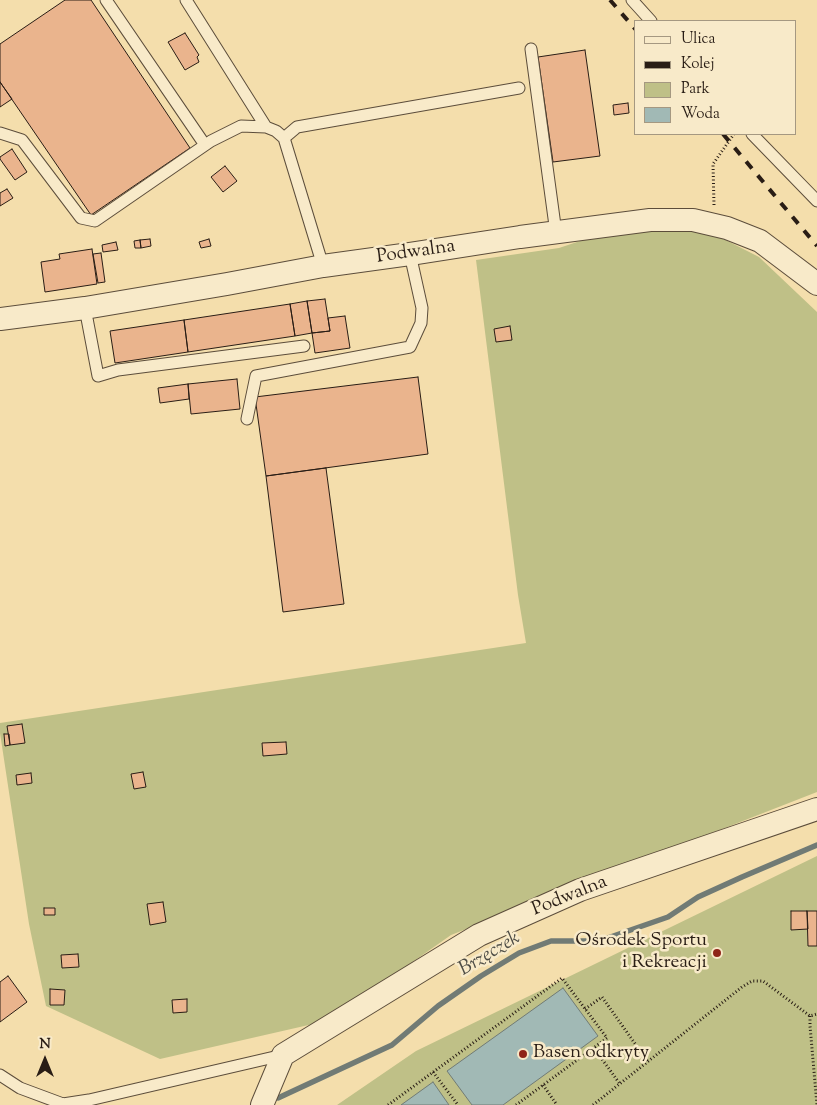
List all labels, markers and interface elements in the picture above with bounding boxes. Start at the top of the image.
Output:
legend [634,20,797,135]
text: Ulica [681,29,715,50]
text: Kolej [681,54,714,75]
text: Park [681,79,710,100]
text: Woda [681,104,720,125]
street label: Podwalna [375,236,457,270]
street label: Podwalna [529,872,611,922]
water label: Brzęczek [455,927,525,983]
place label: Ośrodek Sportu i Rekreacji [575,931,707,975]
marker: Ośrodek Sportu i Rekreacji [711,947,723,959]
north arrow [20,1035,70,1085]
text: N [39,1035,51,1055]
place label: Basen odkryty [533,1043,649,1065]
marker: Basen odkryty [517,1048,529,1060]

